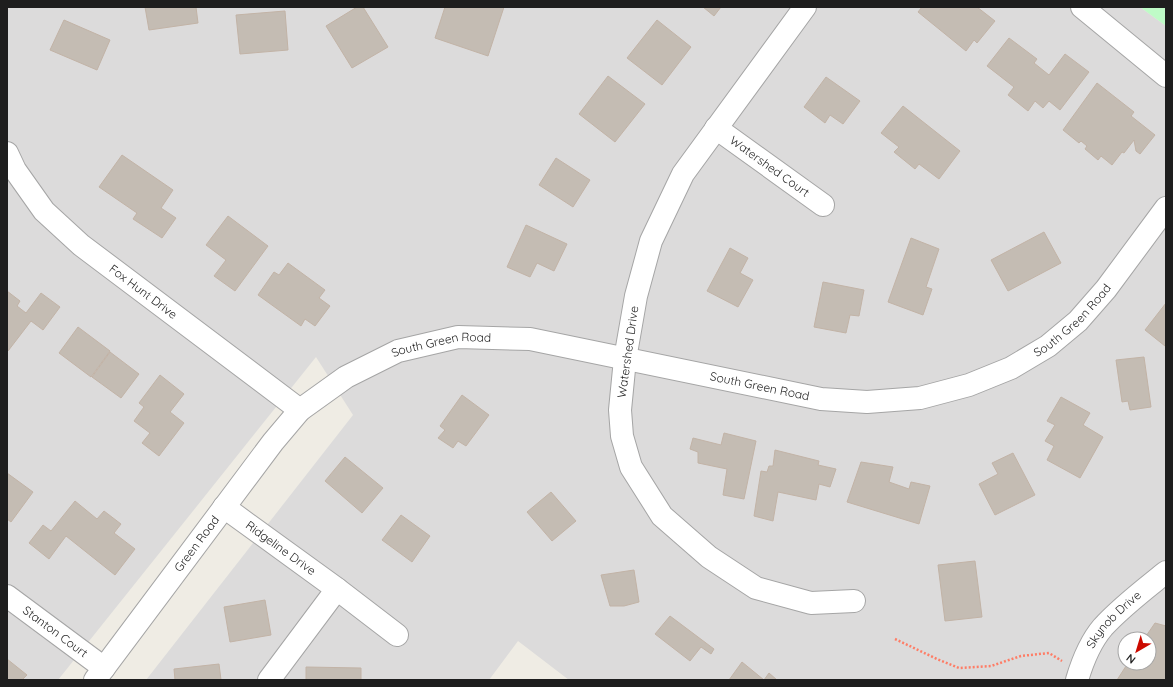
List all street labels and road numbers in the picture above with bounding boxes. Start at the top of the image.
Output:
street label: Watershed Court [727,132,813,200]
street label: Fox Hunt Drive [106,261,181,322]
street label: South Green Road [1031,281,1114,360]
street label: Watershed Drive [614,305,641,399]
street label: South Green Road [389,329,491,360]
street label: South Green Road [709,368,811,403]
street label: Green Road [171,513,222,575]
street label: Ridgeline Drive [243,517,319,578]
street label: Skynob Drive [1083,587,1144,651]
street label: Stanton Court [20,602,91,660]

